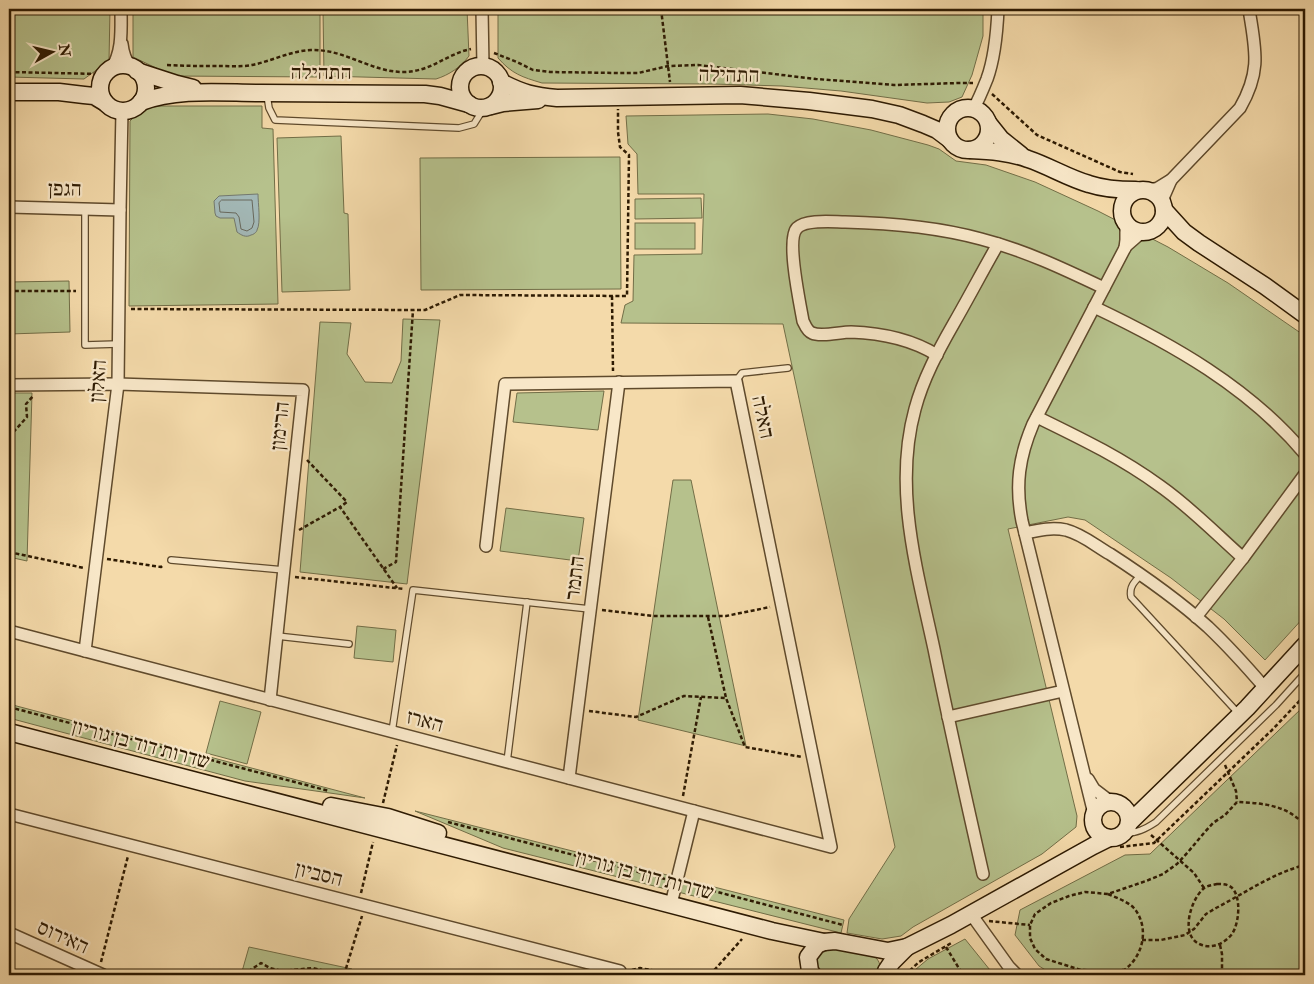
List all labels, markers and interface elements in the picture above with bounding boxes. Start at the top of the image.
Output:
north arrow [28,28,78,78]
text: N [55,42,74,58]
street label: התהילה [290,59,352,86]
street label: התהילה [698,61,760,89]
street label: הגפן [48,175,82,203]
street label: האלון [83,359,113,403]
street label: האלה [745,393,781,441]
street label: הרימון [264,400,296,452]
street label: התמר [559,554,591,602]
street label: הארז [404,703,446,739]
street label: שדרות דוד בן גוריון [69,713,213,775]
street label: שדרות דוד בן גוריון [573,844,717,906]
street label: הסביון [292,855,346,893]
street label: האירוס [33,914,93,960]

